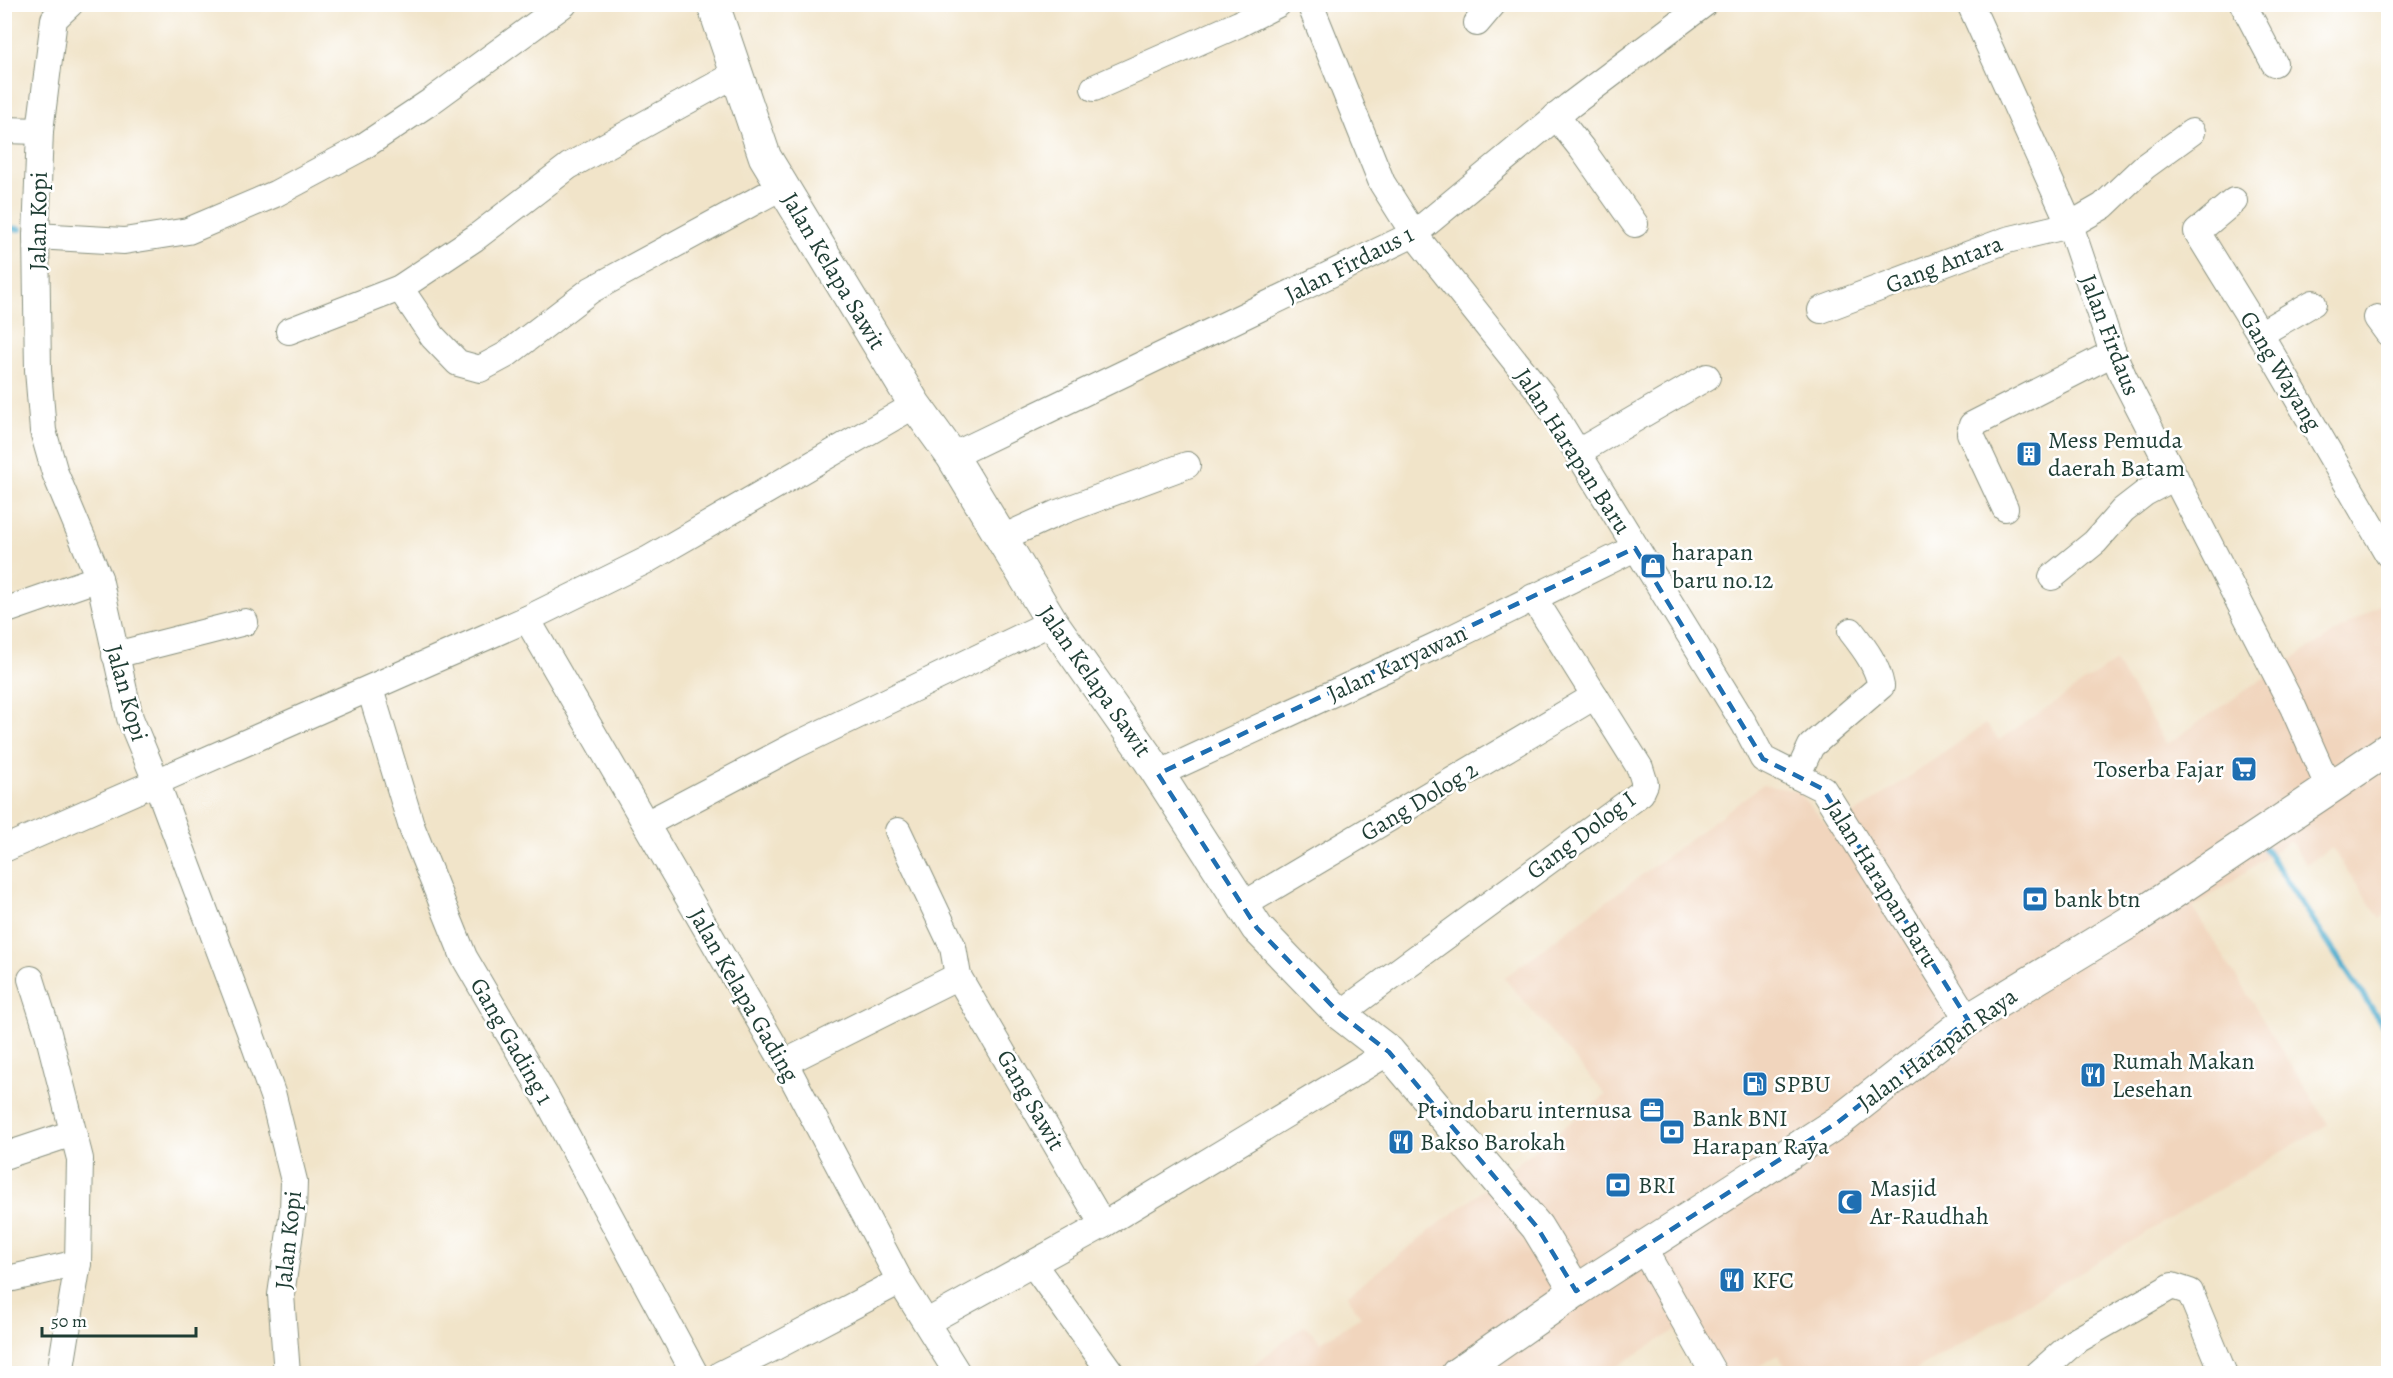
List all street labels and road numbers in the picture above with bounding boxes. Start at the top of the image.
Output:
street label: Jalan Kopi [21,171,55,271]
street label: Jalan Kelapa Sawit [774,186,894,356]
street label: Jalan Firdaus 1 [1279,218,1419,310]
street label: Gang Antara [1881,227,2008,301]
street label: Jalan Firdaus [2072,270,2148,400]
street label: Gang Wayang [2233,305,2329,437]
street label: Jalan Harapan Baru [1507,362,1639,540]
street label: Jalan Kelapa Sawit [1031,599,1159,763]
street label: Jalan Karyawan [1322,617,1472,709]
street label: Jalan Kopi [98,641,156,745]
street label: Gang Dolog 2 [1354,753,1484,849]
street label: Gang Dolog I [1520,783,1642,887]
street label: Jalan Harapan Baru [1818,793,1946,973]
street label: Jalan Kelapa Gading [681,902,807,1088]
street label: Gang Gading 1 [463,972,561,1110]
street label: Jalan Harapan Raya [1851,980,2024,1118]
street label: Gang Sawit [989,1044,1073,1156]
street label: Jalan Kopi [267,1189,309,1291]

